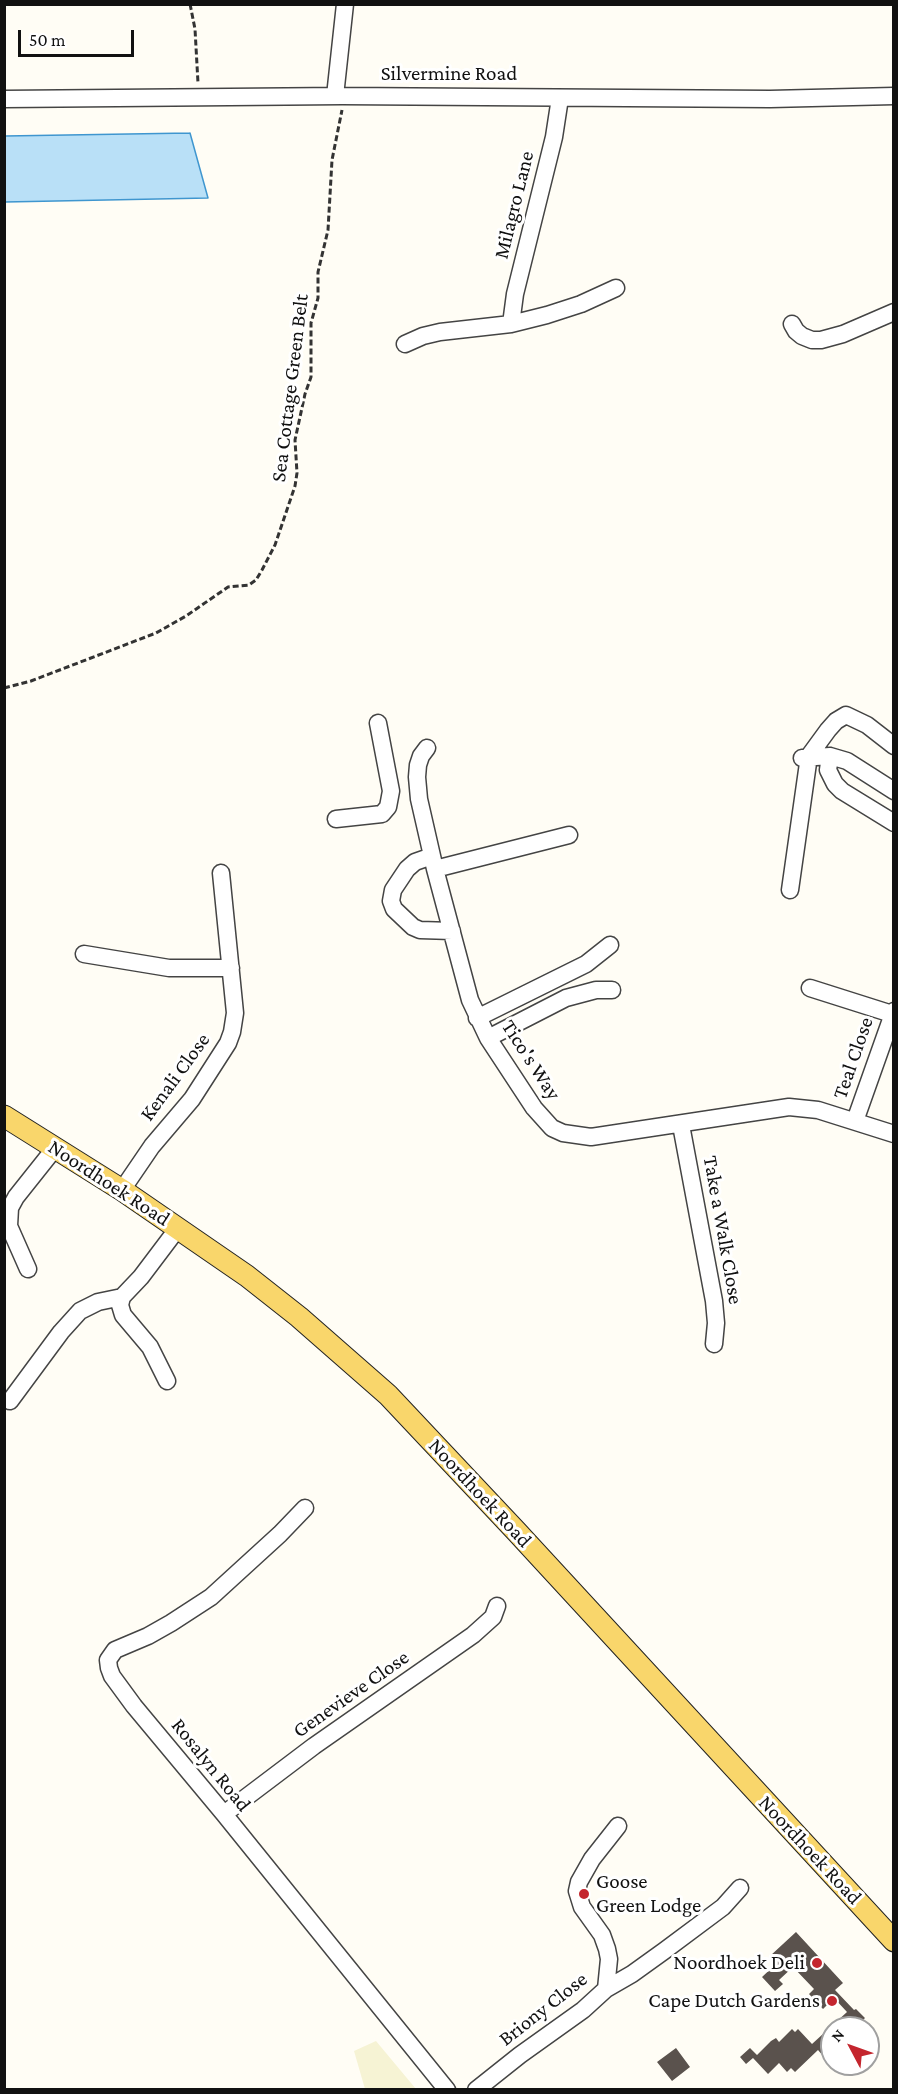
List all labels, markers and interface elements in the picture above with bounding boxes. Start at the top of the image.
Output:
scale bar [21,18,136,56]
text: 50 m [29,30,66,50]
street label: Silvermine Road [381,61,517,87]
street label: Milagro Lane [488,148,540,262]
street label: Sea Cottage Green Belt [266,293,314,483]
street label: Teal Close [827,1014,879,1102]
street label: Tico's Way [496,1015,566,1105]
street label: Kenali Close [135,1028,215,1126]
street label: Noordhoek Road [43,1134,175,1232]
street label: Take a Walk Close [698,1154,748,1306]
street label: Noordhoek Road [423,1433,537,1553]
street label: Genevieve Close [288,1645,414,1743]
street label: Rosalyn Road [166,1713,256,1817]
street label: Noordhoek Road [753,1790,867,1910]
place label: Goose Green Lodge [596,1869,701,1919]
marker: Goose Green Lodge [577,1887,591,1901]
place label: Noordhoek Deli [673,1950,805,1976]
marker: Noordhoek Deli [810,1956,824,1970]
street label: Briony Close [494,1967,592,2051]
place label: Cape Dutch Gardens [648,1988,820,2014]
marker: Cape Dutch Gardens [825,1994,839,2008]
north arrow [820,2016,880,2076]
text: N [828,2025,848,2045]

